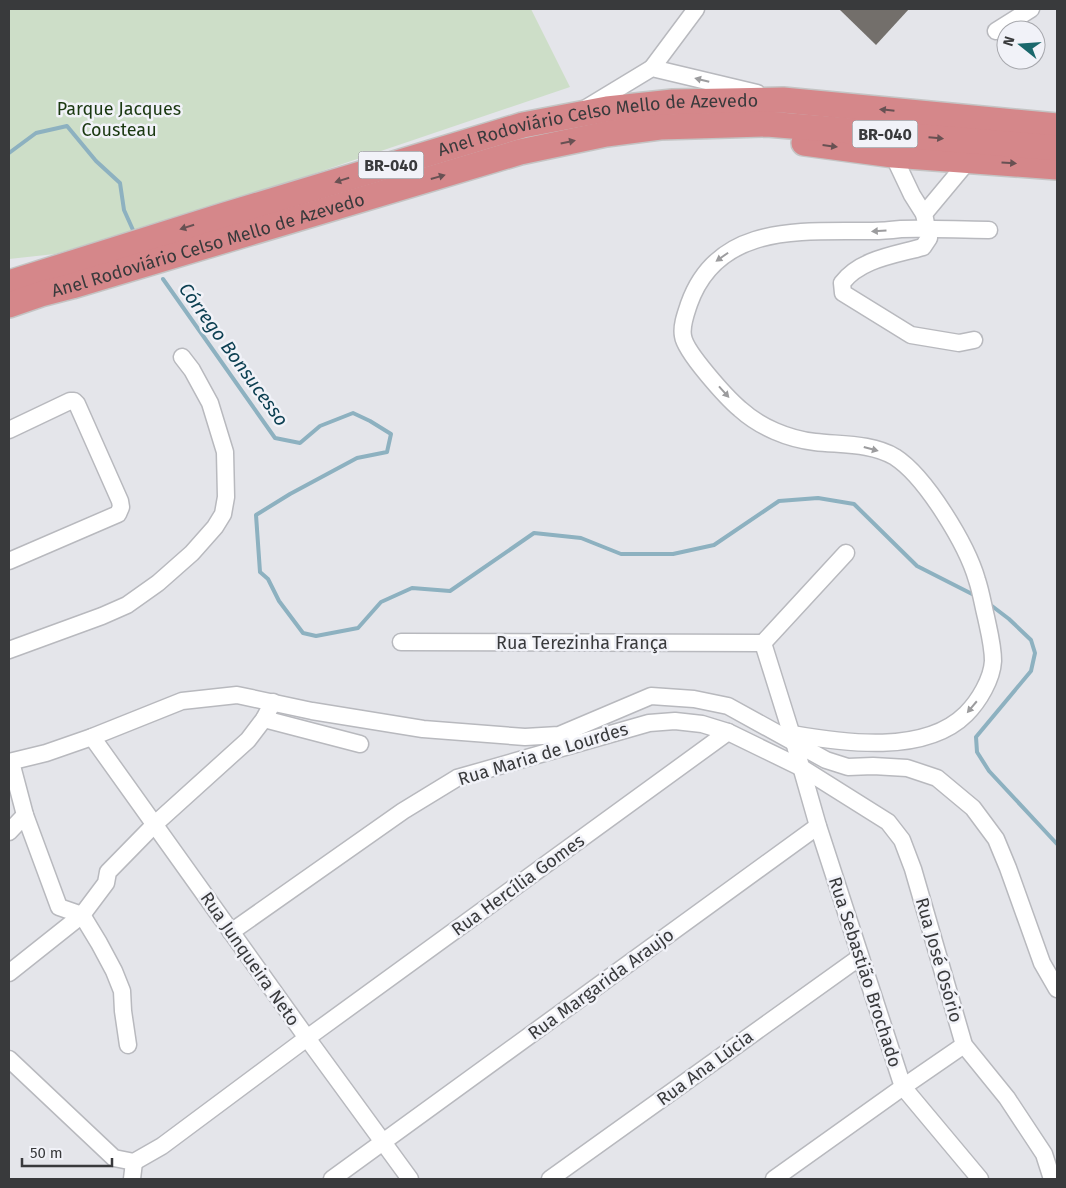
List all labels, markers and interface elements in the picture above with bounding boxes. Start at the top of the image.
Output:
north arrow [996,20,1046,70]
text: N [1000,34,1019,48]
one-way arrow [694,76,709,84]
street label: Anel Rodoviário Celso Mello de Azevedo [435,89,758,161]
park label: Parque Jacques Cousteau [57,98,181,141]
one-way arrow [878,106,894,114]
road number: BR-040 [852,120,918,148]
one-way arrow [928,134,944,142]
one-way arrow [560,138,575,146]
one-way arrow [822,143,838,151]
road number: BR-040 [358,152,424,178]
one-way arrow [1001,160,1017,168]
one-way arrow [430,172,445,180]
one-way arrow [334,176,349,184]
street label: Anel Rodoviário Celso Mello de Azevedo [49,188,367,302]
one-way arrow [179,224,194,231]
one-way arrow [871,227,887,235]
one-way arrow [715,252,729,262]
water label: Córrego Bonsucesso [174,278,293,430]
one-way arrow [719,386,730,399]
one-way arrow [863,445,878,453]
street label: Rua Terezinha França [496,632,668,654]
one-way arrow [967,700,978,713]
street label: Rua Maria de Lourdes [455,718,631,790]
street label: Rua Hercília Gomes [447,829,589,941]
street label: Rua Sebastião Brochado [824,874,906,1070]
street label: Rua Junqueira Neto [196,888,304,1030]
street label: Rua José Osório [911,895,967,1025]
street label: Rua Margarida Araujo [524,924,678,1044]
street label: Rua Ana Lúcia [652,1026,758,1110]
scale bar [22,1136,112,1168]
text: 50 m [30,1144,63,1162]

